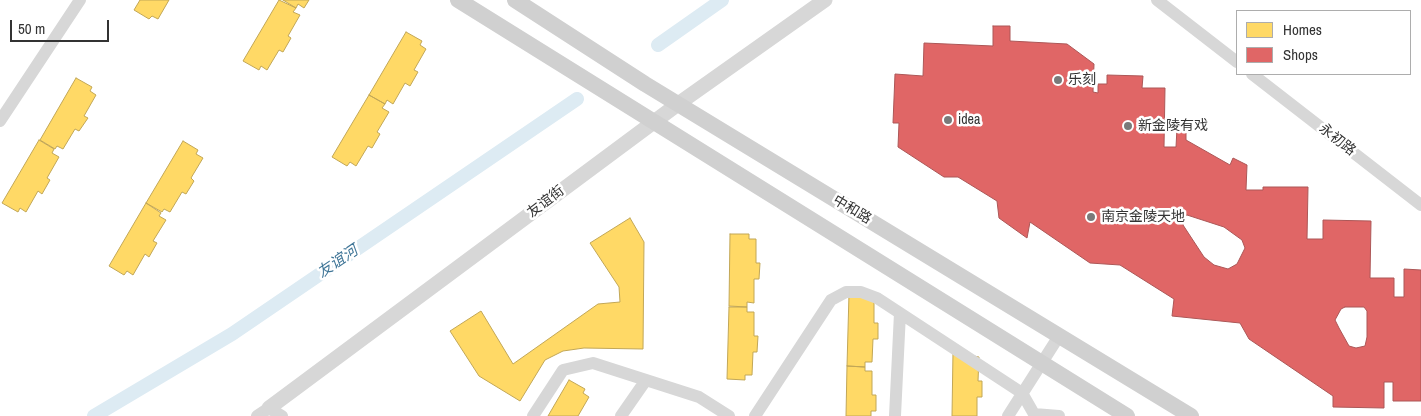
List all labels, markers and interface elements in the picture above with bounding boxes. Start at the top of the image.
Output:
scale bar [12,10,111,42]
legend [1236,10,1411,75]
text: 50 m [18,18,45,39]
text: Homes [1283,19,1322,40]
text: Shops [1283,44,1318,65]
place label: 乐刻 [1068,72,1096,88]
marker: 乐刻 [1052,74,1064,86]
place label: idea [958,112,980,128]
marker: idea [942,114,954,126]
place label: 新金陵有戏 [1138,118,1208,134]
marker: 新金陵有戏 [1122,120,1134,132]
street label: 永初路 [1315,120,1359,160]
street label: 友谊街 [524,183,568,221]
street label: 中和路 [830,192,874,228]
place label: 南京金陵天地 [1101,209,1185,225]
marker: 南京金陵天地 [1085,211,1097,223]
water label: 友谊河 [314,242,362,282]

